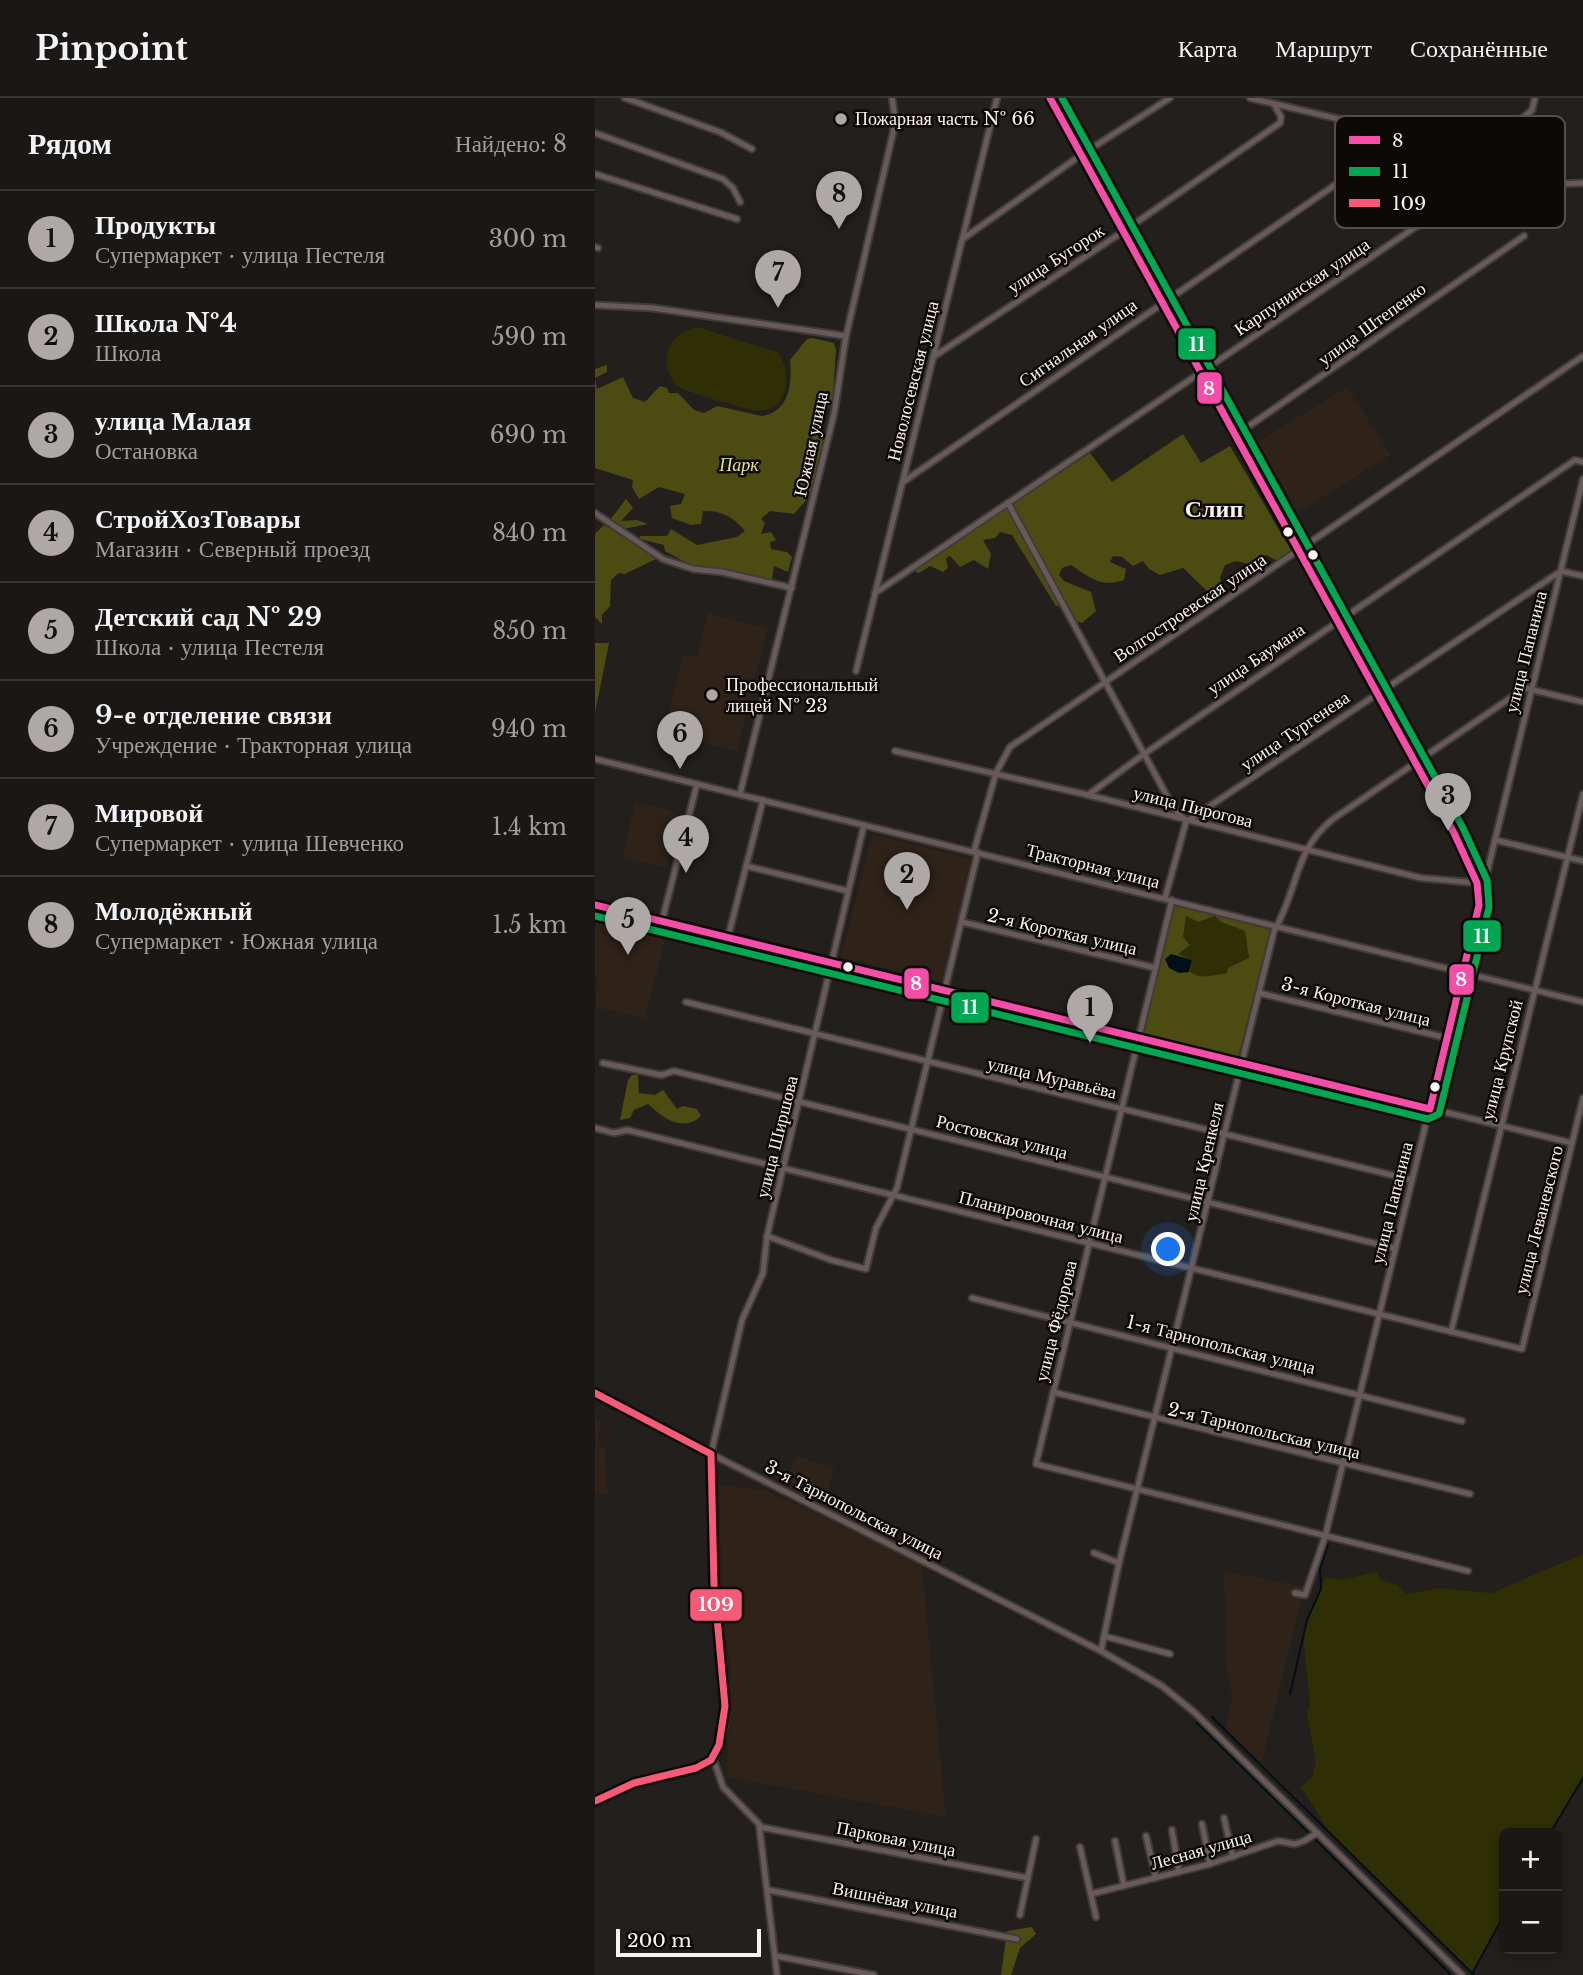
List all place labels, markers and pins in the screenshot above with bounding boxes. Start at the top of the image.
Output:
place label: Пожарная часть № 66 [855,108,1035,130]
marker: Пожарная часть № 66 [833,111,849,127]
pin: 8 [816,171,862,229]
pin: 7 [755,250,801,308]
unlabelled marker [1281,525,1295,539]
unlabelled marker [1306,548,1320,562]
place label: Профессиональный лицей № 23 [726,674,878,717]
marker: Профессиональный лицей № 23 [704,687,720,703]
pin: 6 [657,711,703,769]
pin: 3 [1425,773,1471,831]
pin: 4 [663,815,709,873]
pin: 2 [884,852,930,910]
pin: 5 [605,897,651,955]
unlabelled marker [841,960,855,974]
pin: 1 [1067,985,1113,1043]
unlabelled marker [1428,1080,1442,1094]

